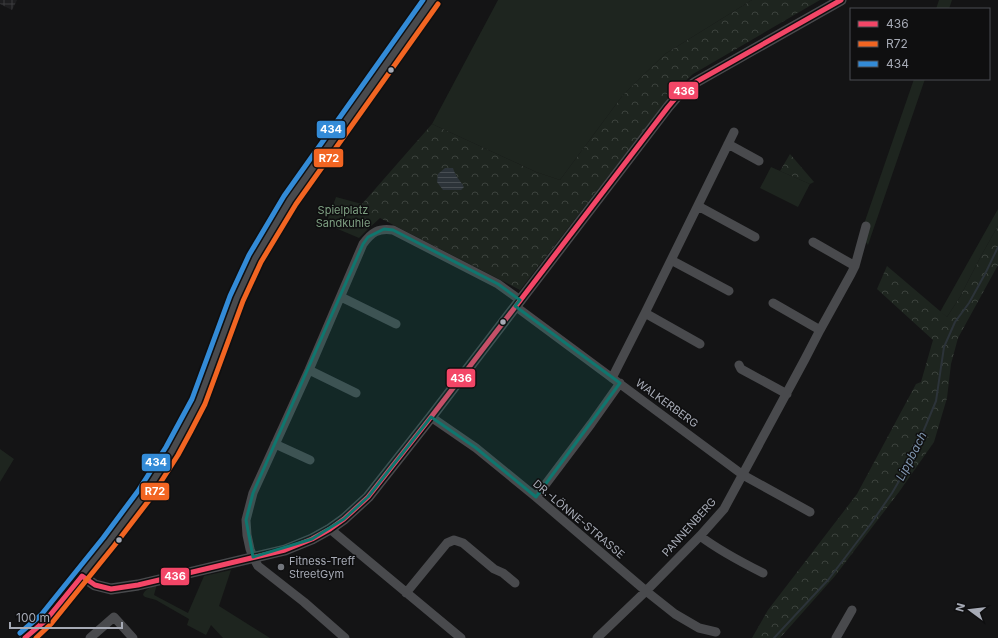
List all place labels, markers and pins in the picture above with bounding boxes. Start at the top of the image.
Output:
unlabelled marker [386,65,396,75]
unlabelled marker [498,317,508,327]
unlabelled marker [114,535,124,545]
place label: Fitness-Treff StreetGym [289,554,355,581]
marker: Fitness-Treff StreetGym [276,562,286,572]

